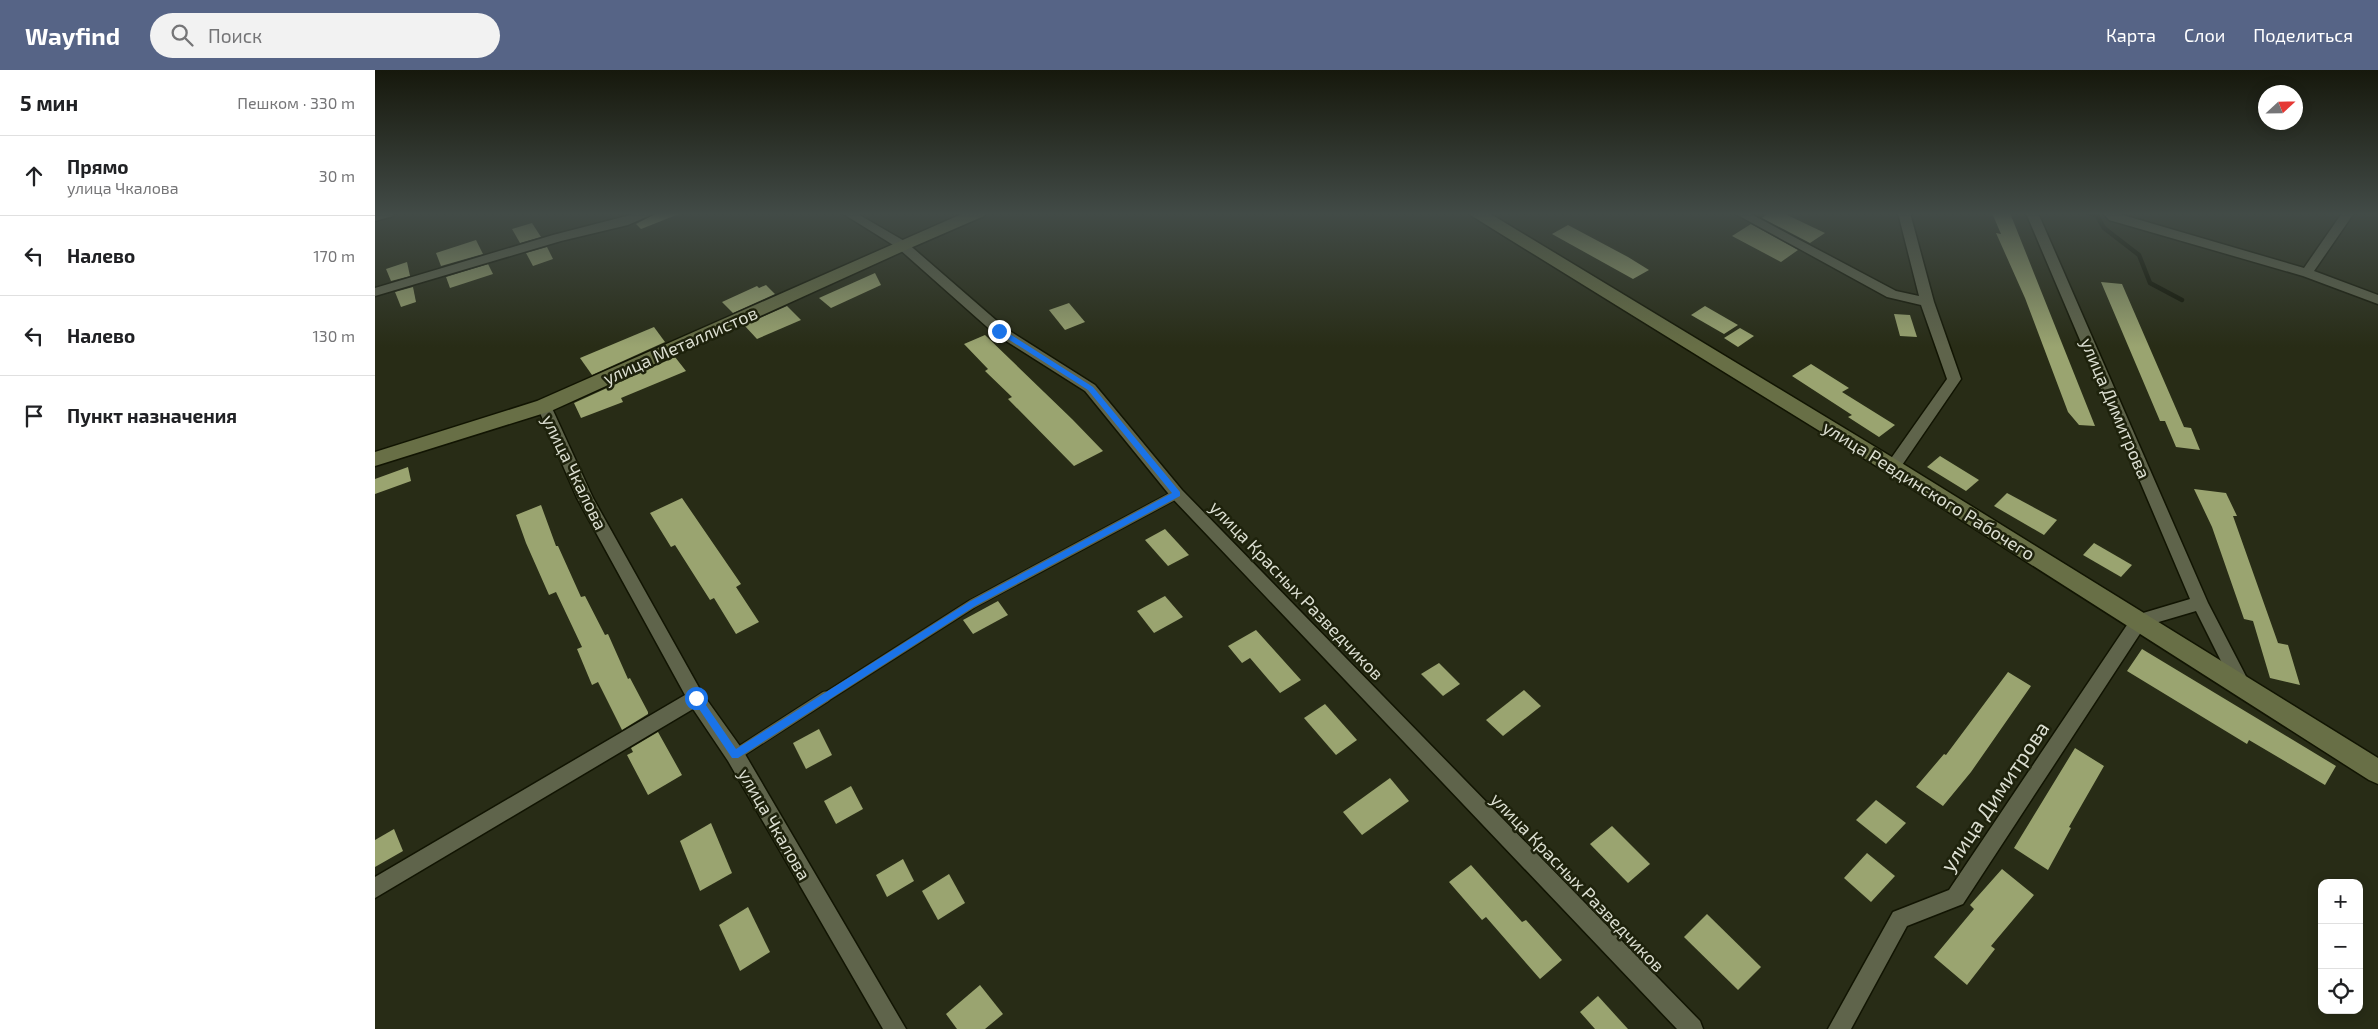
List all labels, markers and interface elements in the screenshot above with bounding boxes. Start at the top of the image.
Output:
search box [150,13,500,58]
text: Wayfind [25,21,120,50]
icon: search [168,21,196,49]
text: Поиск [208,24,262,47]
text: Карта [2106,24,2156,46]
text: Слои [2184,24,2225,46]
text: Поделиться [2253,24,2353,46]
north arrow [2258,85,2303,130]
text: 5 мин [20,90,78,115]
text: Пешком · 330 m [237,93,355,112]
text: Прямо [67,155,129,178]
icon: ahead [20,162,48,190]
text: 30 m [319,166,355,185]
text: улица Чкалова [67,178,179,197]
icon: left [20,242,48,270]
text: Налево [67,244,135,267]
text: 170 m [313,246,355,265]
street label: улица Металлистов [599,301,761,389]
route end [988,320,1011,343]
icon: left [20,322,48,350]
text: Налево [67,324,135,347]
text: 130 m [313,326,355,345]
street label: улица Димитрова [2076,334,2156,482]
icon: arrive [20,402,48,430]
text: Пункт назначения [67,404,237,427]
street label: улица Чкалова [538,411,612,533]
street label: улица Ревдинского Рабочего [1819,415,2039,565]
street label: улица Красных Разведчиков [1205,496,1389,684]
route start [685,687,708,710]
street label: улица Димитрова [1934,716,2054,877]
street label: улица Чкалова [734,764,816,884]
street label: улица Красных Разведчиков [1486,788,1670,976]
map controls [2318,879,2363,1014]
button: + [2318,879,2363,924]
button: − [2318,924,2363,969]
button: locate [2318,969,2363,1014]

